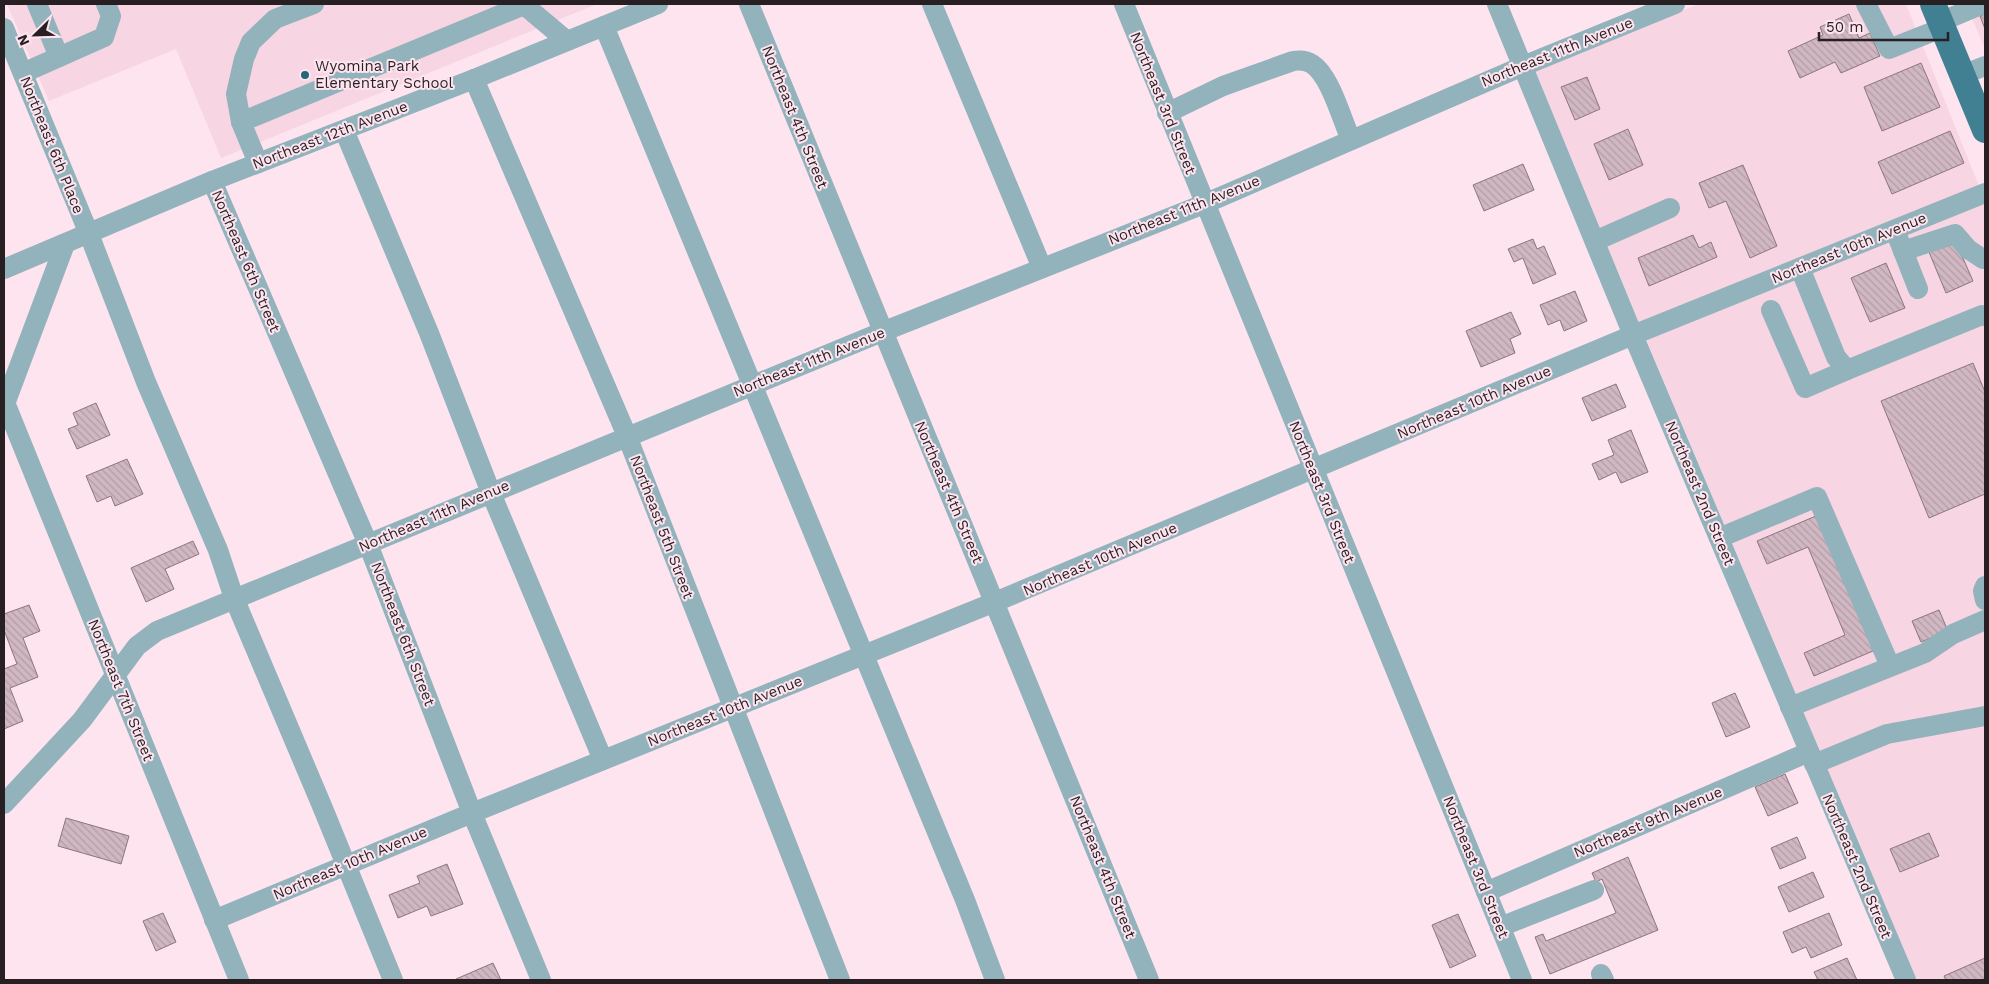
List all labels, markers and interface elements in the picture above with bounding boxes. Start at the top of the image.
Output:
north arrow [10,10,60,60]
scale bar [1819,10,1948,42]
street label: Northeast 11th Avenue [1478,13,1636,91]
text: 50 m [1826,18,1863,36]
street label: Northeast 3rd Street [1126,29,1200,177]
text: N [14,32,32,48]
street label: Northeast 4th Street [758,43,832,192]
place label: Wyomina Park Elementary School [315,57,454,92]
marker: Wyomina Park Elementary School [299,69,311,81]
street label: Northeast 6th Place [16,74,88,216]
street label: Northeast 12th Avenue [250,97,410,173]
street label: Northeast 11th Avenue [1105,171,1263,249]
street label: Northeast 6th Street [208,187,284,335]
street label: Northeast 10th Avenue [1769,209,1929,287]
street label: Northeast 11th Avenue [730,323,888,401]
street label: Northeast 10th Avenue [1394,361,1554,443]
street label: Northeast 4th Street [911,418,987,566]
street label: Northeast 3rd Street [1285,418,1359,566]
street label: Northeast 2nd Street [1661,418,1739,569]
street label: Northeast 5th Street [626,453,698,602]
street label: Northeast 11th Avenue [356,476,512,556]
street label: Northeast 10th Avenue [1020,518,1180,600]
street label: Northeast 6th Street [367,560,439,709]
street label: Northeast 7th Street [84,617,158,764]
street label: Northeast 10th Avenue [645,672,805,750]
street label: Northeast 9th Avenue [1571,782,1725,862]
street label: Northeast 2nd Street [1818,791,1896,942]
street label: Northeast 4th Street [1066,793,1140,942]
street label: Northeast 3rd Street [1439,793,1513,941]
street label: Northeast 10th Avenue [270,822,430,904]

